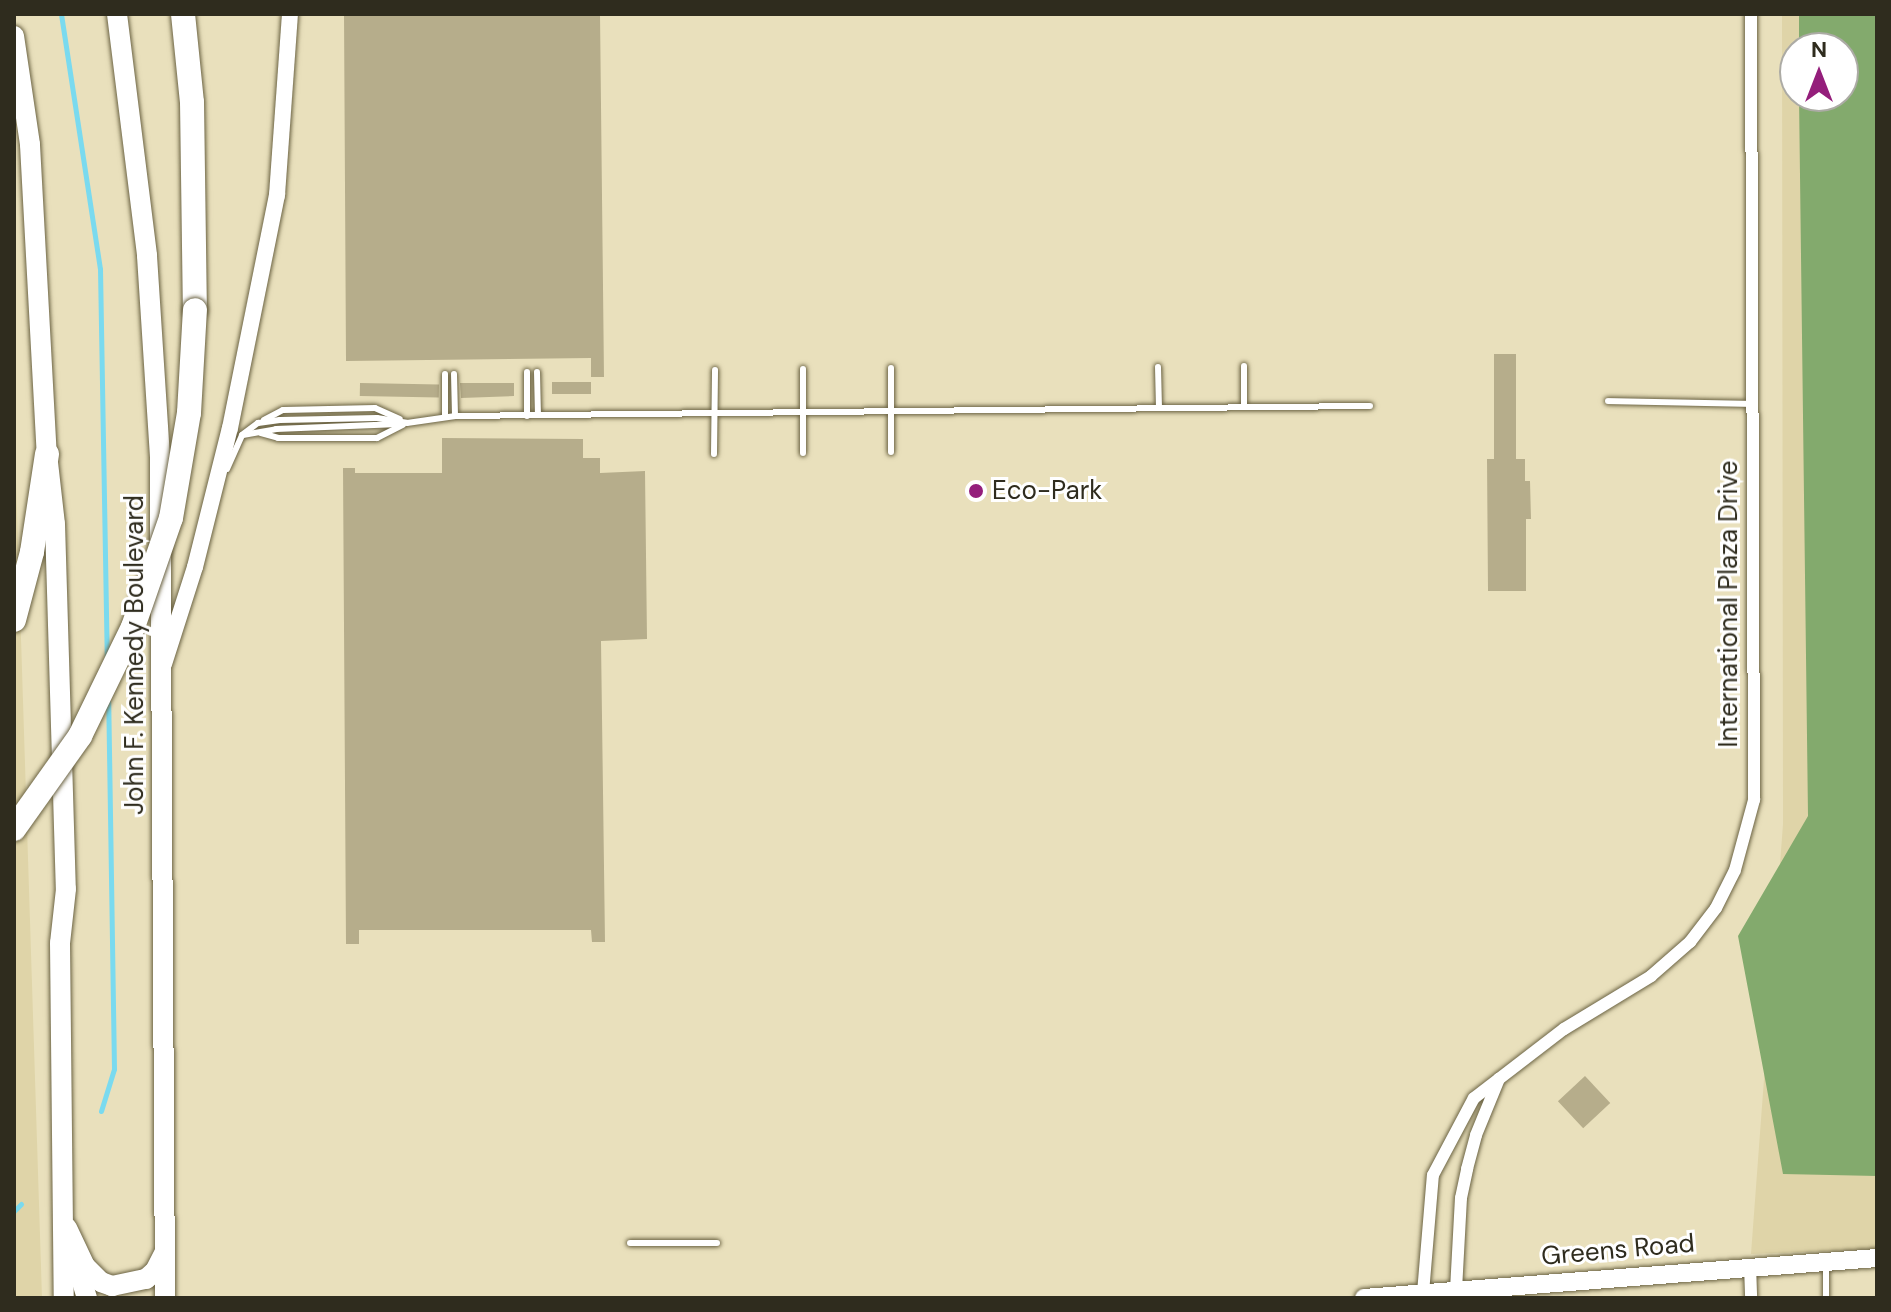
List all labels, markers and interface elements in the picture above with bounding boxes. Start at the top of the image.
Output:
north arrow [1779,32,1859,112]
text: N [1811,35,1827,64]
street label: International Plaza Drive [1713,460,1745,748]
place label: Eco-Park [992,475,1102,507]
marker: Eco-Park [967,482,985,500]
street label: John F. Kennedy Boulevard [119,495,151,815]
street label: Greens Road [1540,1228,1696,1272]

